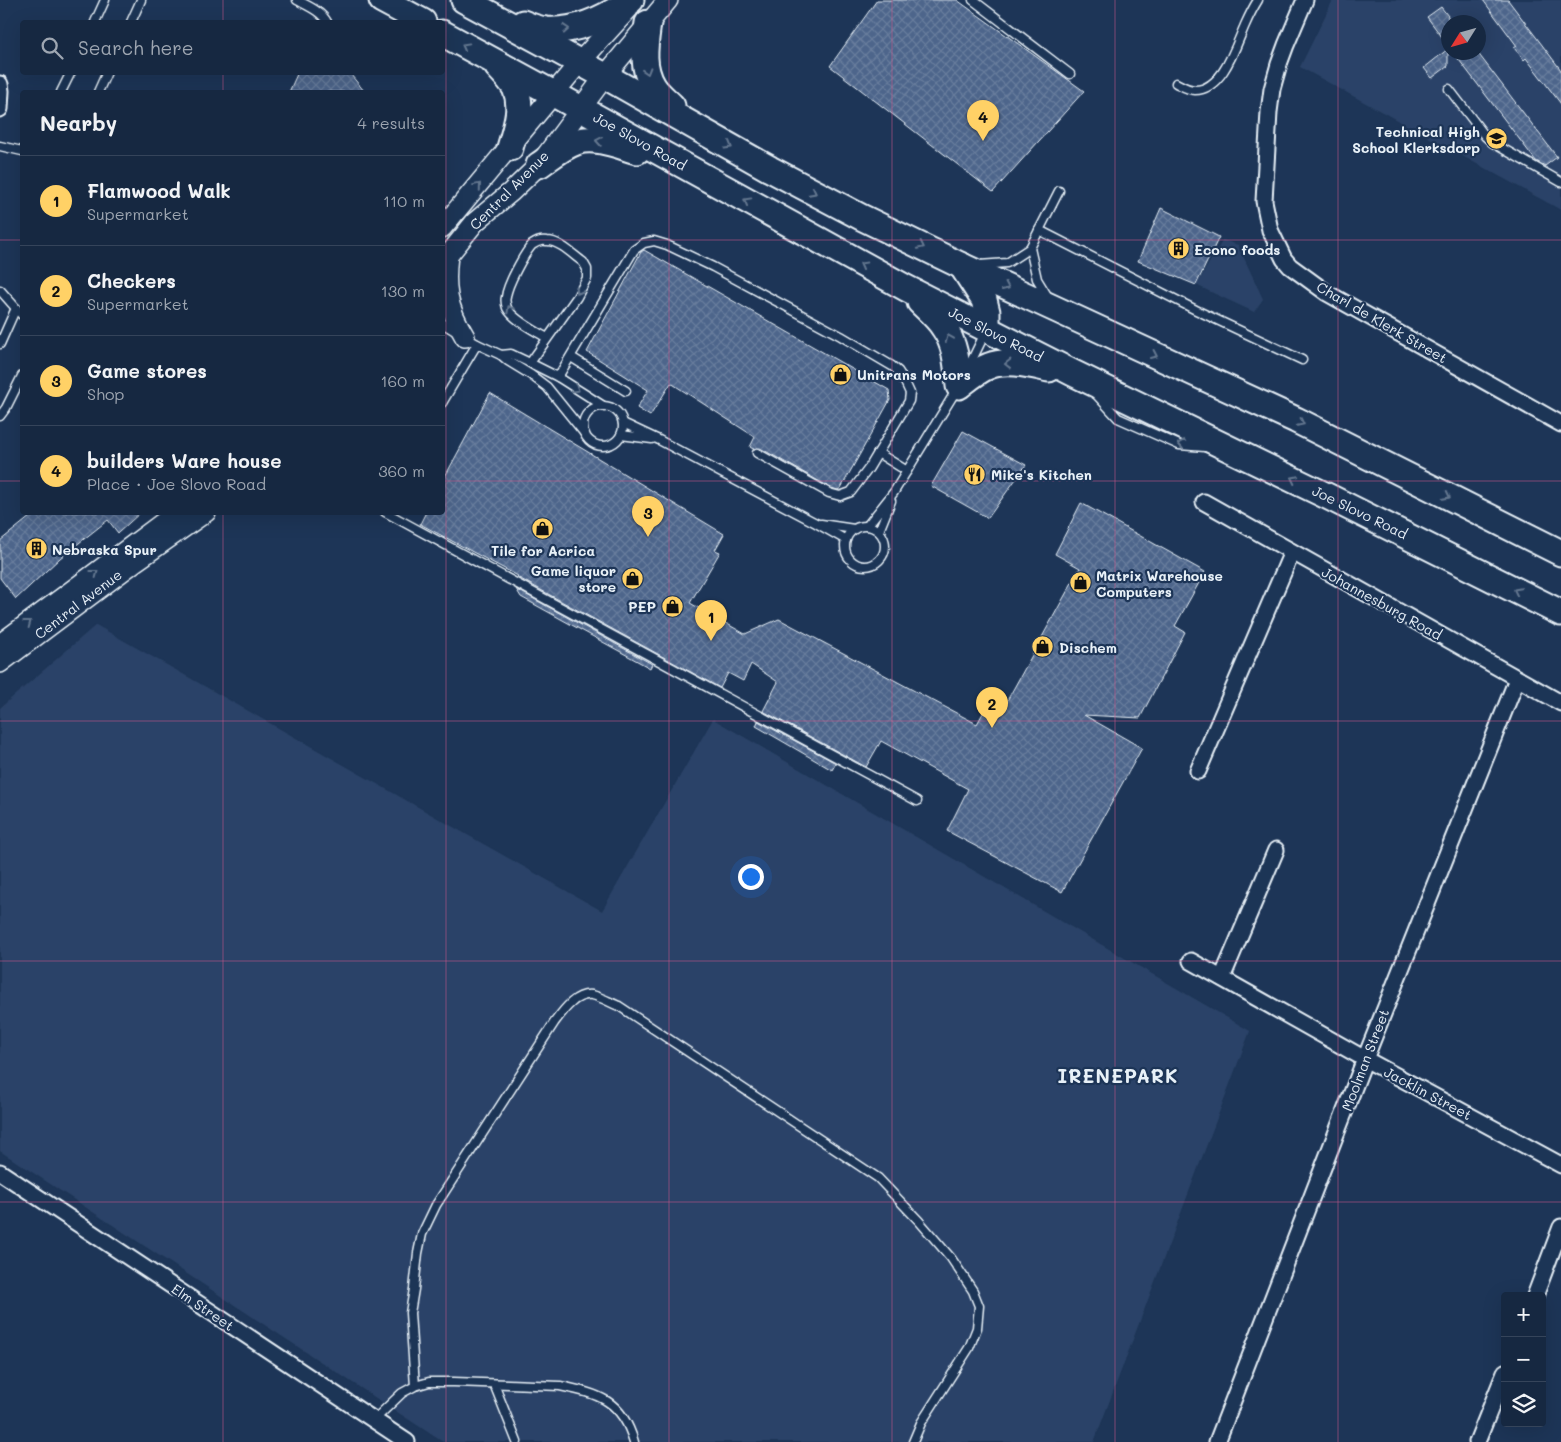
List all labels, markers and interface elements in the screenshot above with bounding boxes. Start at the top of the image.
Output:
north arrow [1441,15,1486,60]
search box [20,20,445,75]
one-way arrow [562,24,570,35]
icon: search [38,34,66,62]
text: Search here [78,35,194,60]
one-way arrow [461,42,470,52]
one-way arrow [642,67,652,75]
pin: 4 [967,100,999,141]
street label: Joe Slovo Road [590,108,690,175]
text: Nearby [40,109,117,136]
text: 4 results [357,112,425,133]
place label: Technical High School Klerksdorp [1352,122,1480,157]
school or university icon: Technical High School Klerksdorp [1484,127,1508,151]
one-way arrow [595,137,603,147]
one-way arrow [724,140,733,150]
street label: Central Avenue [465,146,553,234]
text: Flamwood Walk [87,178,231,203]
one-way arrow [472,183,481,192]
one-way arrow [808,186,817,196]
text: 1 [52,190,60,211]
text: 110 m [383,190,425,211]
one-way arrow [744,197,753,207]
text: Supermarket [87,203,189,224]
building icon: Econo foods [1166,237,1190,261]
one-way arrow [915,240,924,250]
place label: Econo foods [1194,240,1280,259]
one-way arrow [860,261,869,271]
text: Checkers [87,268,176,293]
street label: Charl de Klerk Street [1313,277,1451,367]
text: 2 [52,280,60,301]
text: 130 m [381,280,425,301]
one-way arrow [1001,280,1010,291]
one-way arrow [576,286,586,295]
text: Supermarket [87,293,189,314]
street label: Joe Slovo Road [945,302,1047,366]
one-way arrow [506,305,516,314]
one-way arrow [945,335,955,343]
one-way arrow [1149,348,1158,359]
text: Game stores [87,358,207,383]
one-way arrow [1003,359,1011,369]
shop icon: Unitrans Motors [829,362,853,386]
place label: Unitrans Motors [857,365,971,384]
text: 3 [51,370,61,391]
text: 160 m [380,370,425,391]
one-way arrow [571,382,580,392]
text: Shop [87,383,124,404]
one-way arrow [1296,417,1305,427]
one-way arrow [1177,440,1186,450]
text: builders Ware house [87,448,281,473]
text: 4 [51,460,61,481]
text: 360 m [378,460,425,481]
restaurant icon: Mike's Kitchen [963,462,987,486]
place label: Mike's Kitchen [991,465,1092,484]
text: Place · Joe Slovo Road [87,473,266,494]
one-way arrow [1290,476,1299,486]
street label: Joe Slovo Road [1309,481,1411,543]
one-way arrow [1441,490,1450,500]
pin: 3 [632,496,664,537]
shop icon: Tile for Acrica [531,516,555,540]
building icon: Nebraska Spur [24,537,48,561]
place label: Nebraska Spur [52,540,157,559]
place label: Tile for Acrica [491,541,595,560]
place label: Game liquor store [531,561,616,596]
street label: Johannesburg Road [1319,562,1446,644]
street label: Central Avenue [30,565,126,643]
shop icon: Game liquor store [620,566,644,590]
place label: Matrix Warehouse Computers [1096,566,1223,601]
one-way arrow [89,571,98,579]
shop icon: Matrix Warehouse Computers [1068,571,1092,595]
one-way arrow [1514,587,1523,597]
shop icon: PEP [660,594,684,618]
place label: PEP [628,597,656,616]
pin: 1 [695,600,727,641]
one-way arrow [22,620,32,629]
shop icon: Dischem [1031,635,1055,659]
place label: Dischem [1059,638,1117,657]
pin: 2 [976,687,1008,728]
your location [738,864,764,890]
street label: Moolman Street [1337,1006,1393,1114]
street label: Jacklin Street [1381,1062,1475,1124]
district label: IRENEPARK [1058,1063,1178,1088]
street label: Elm Street [168,1279,238,1335]
map controls [1501,1292,1546,1427]
button: + [1501,1292,1546,1337]
button: − [1501,1337,1546,1382]
button: layers [1501,1382,1546,1427]

